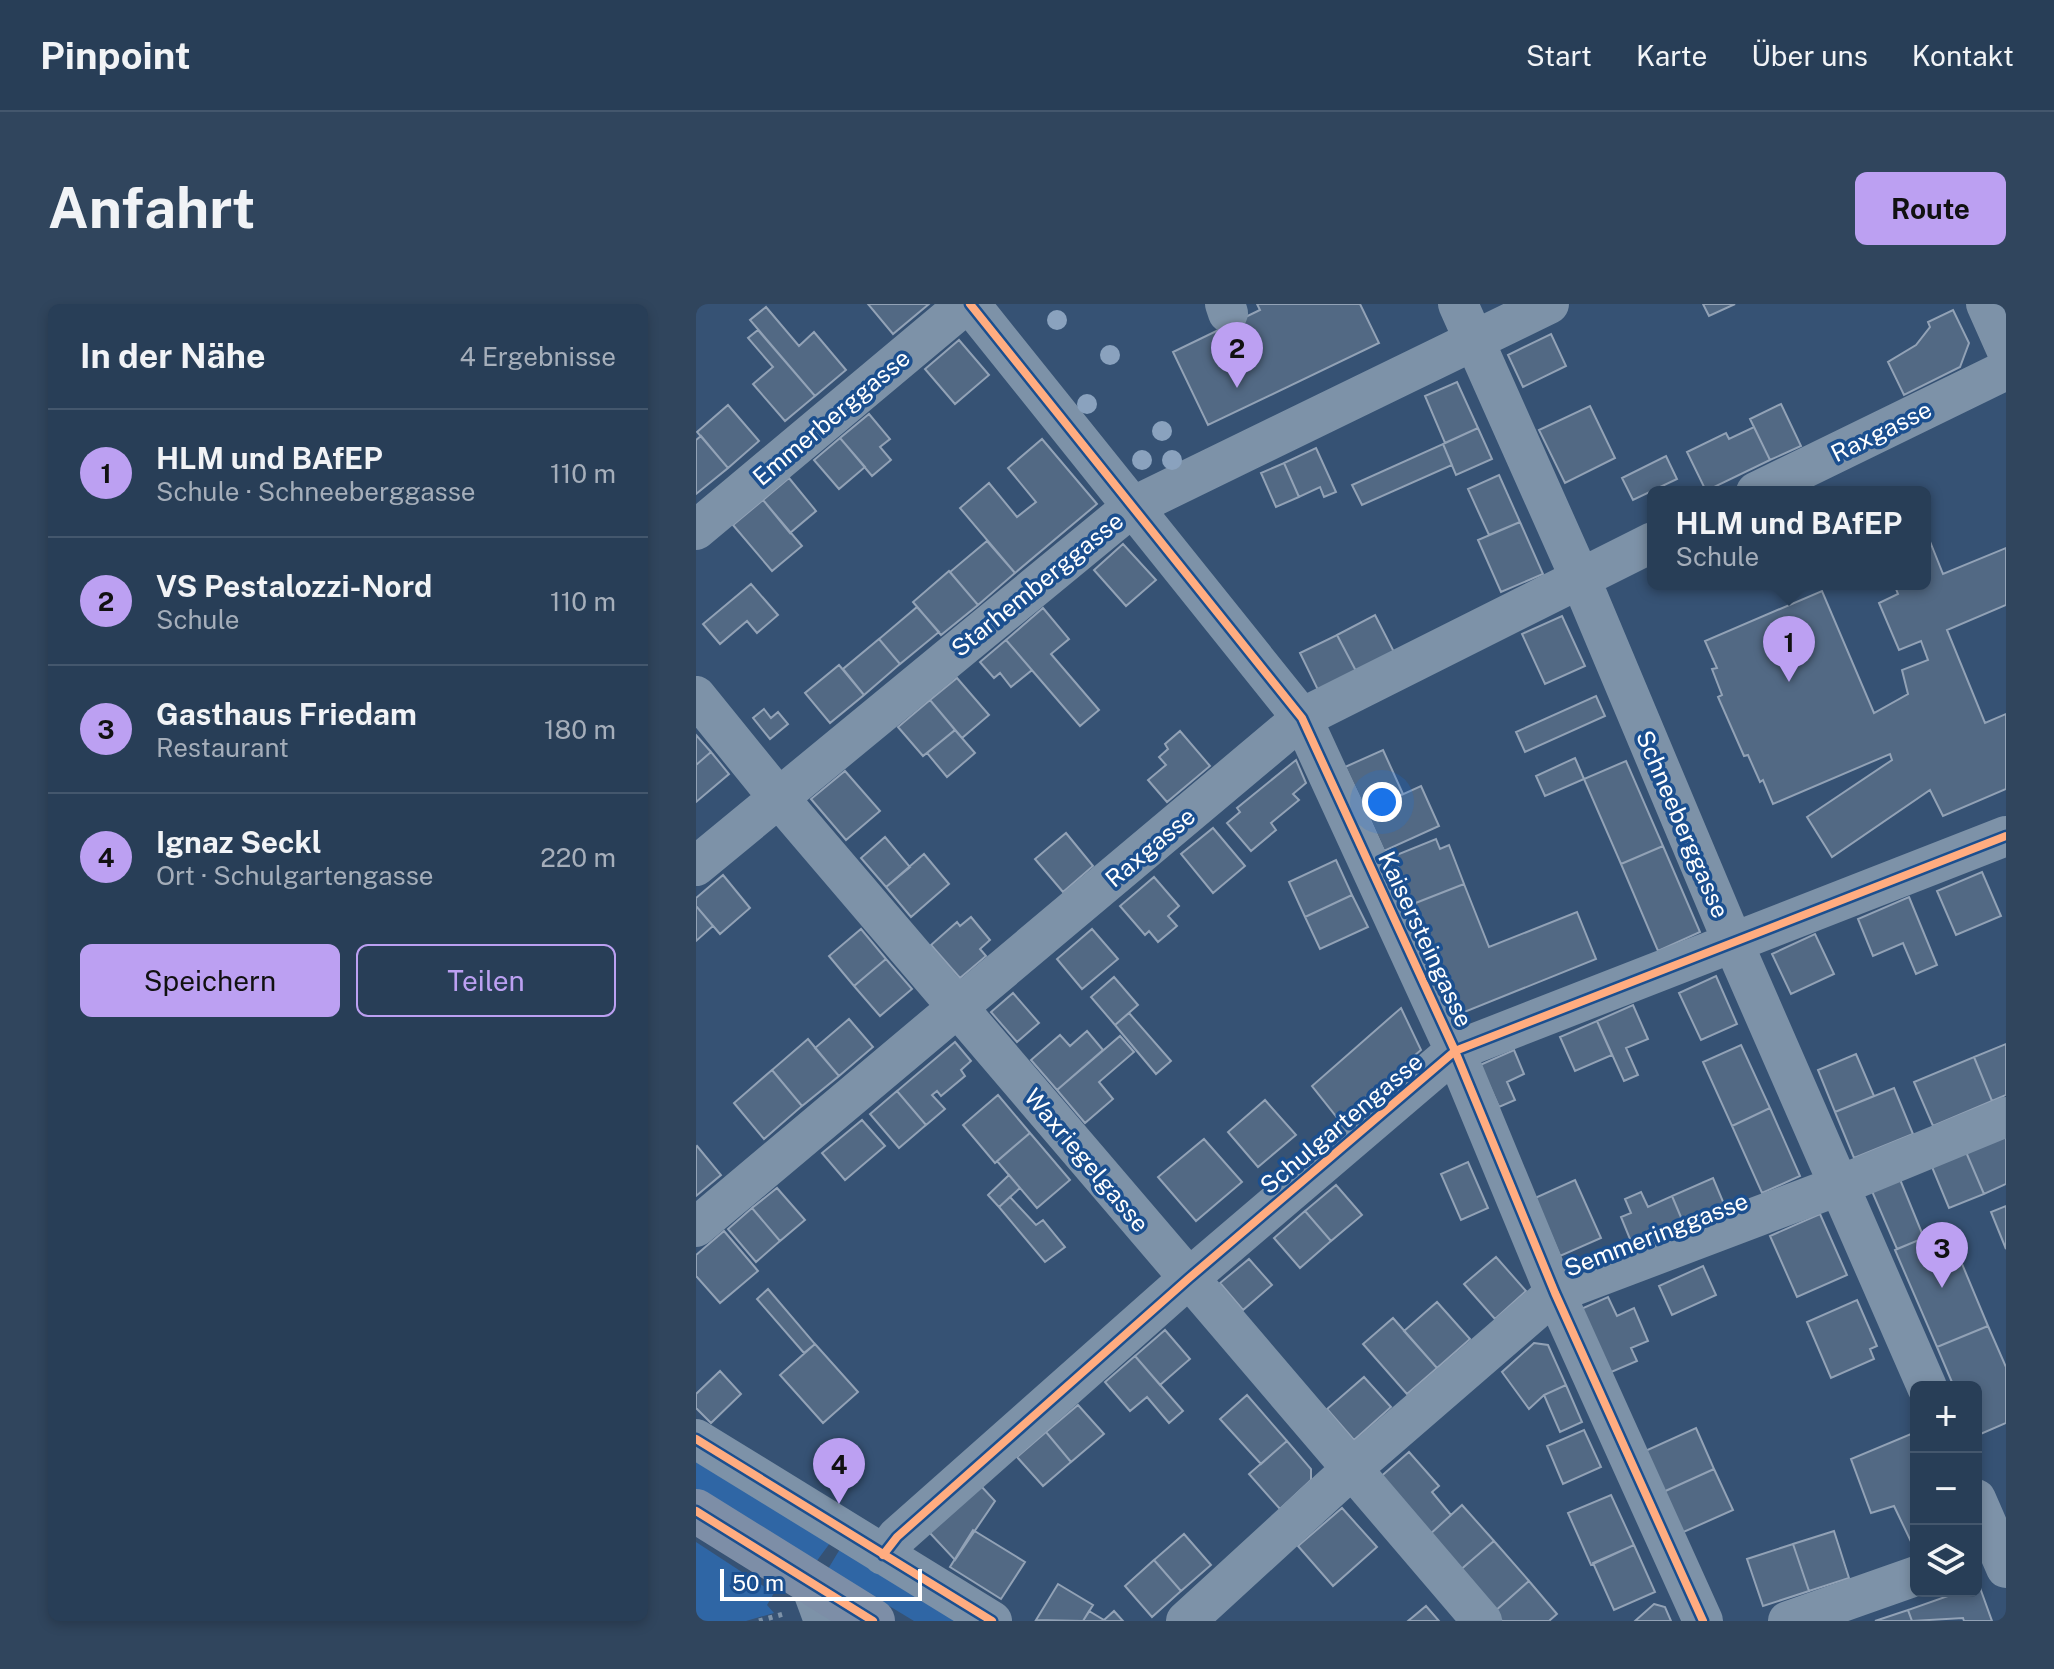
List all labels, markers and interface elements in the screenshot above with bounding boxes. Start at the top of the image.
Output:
text: Pinpoint [40,33,190,78]
text: Start [1526,39,1592,72]
text: Karte [1636,39,1707,72]
text: Über uns [1751,39,1868,72]
text: Kontakt [1912,39,2014,72]
button: Route [1855,172,2006,245]
text: Anfahrt [48,175,255,241]
pin: 2 [1211,322,1263,388]
text: In der Nähe [80,336,266,376]
text: 4 Ergebnisse [459,341,616,372]
street label: Emmerberggasse [747,343,915,491]
street label: Raxgasse [1826,395,1936,467]
text: HLM und BAfEP [156,440,383,476]
text: 1 [100,458,112,489]
text: 110 m [550,458,616,489]
text: Schule · Schneeberggasse [156,476,476,507]
popup [1647,486,1931,590]
text: HLM und BAfEP [1676,505,1902,541]
street label: Starhemberggasse [945,506,1129,662]
text: Schule [1676,541,1759,572]
text: VS Pestalozzi-Nord [156,568,432,604]
text: 2 [98,586,114,617]
text: 110 m [550,586,616,617]
text: Schule [156,604,240,635]
pin: 1 [1763,616,1815,682]
text: Gasthaus Friedam [156,696,417,732]
text: 3 [97,714,115,745]
text: 180 m [544,714,616,745]
street label: Schneeberggasse [1631,726,1735,922]
text: Restaurant [156,732,289,763]
your location [1362,782,1402,822]
street label: Raxgasse [1099,801,1201,893]
text: Ignaz Seckl [156,824,322,860]
text: 4 [97,842,115,873]
text: 220 m [540,842,616,873]
street label: Kaisersteingasse [1373,847,1479,1031]
text: Ort · Schulgartengasse [156,860,434,891]
button: Speichern [80,944,340,1017]
button: Teilen [356,944,616,1017]
street label: Schulgartengasse [1254,1047,1428,1199]
street label: Waxriegelgasse [1019,1083,1155,1237]
street label: Semmeringgasse [1560,1186,1752,1282]
pin: 3 [1916,1222,1968,1288]
map controls [1910,1381,1982,1597]
button: + [1910,1381,1982,1453]
pin: 4 [813,1438,865,1504]
button: − [1910,1453,1982,1525]
button: layers [1910,1525,1982,1597]
scale bar [720,1565,922,1601]
text: 50 m [732,1570,784,1596]

